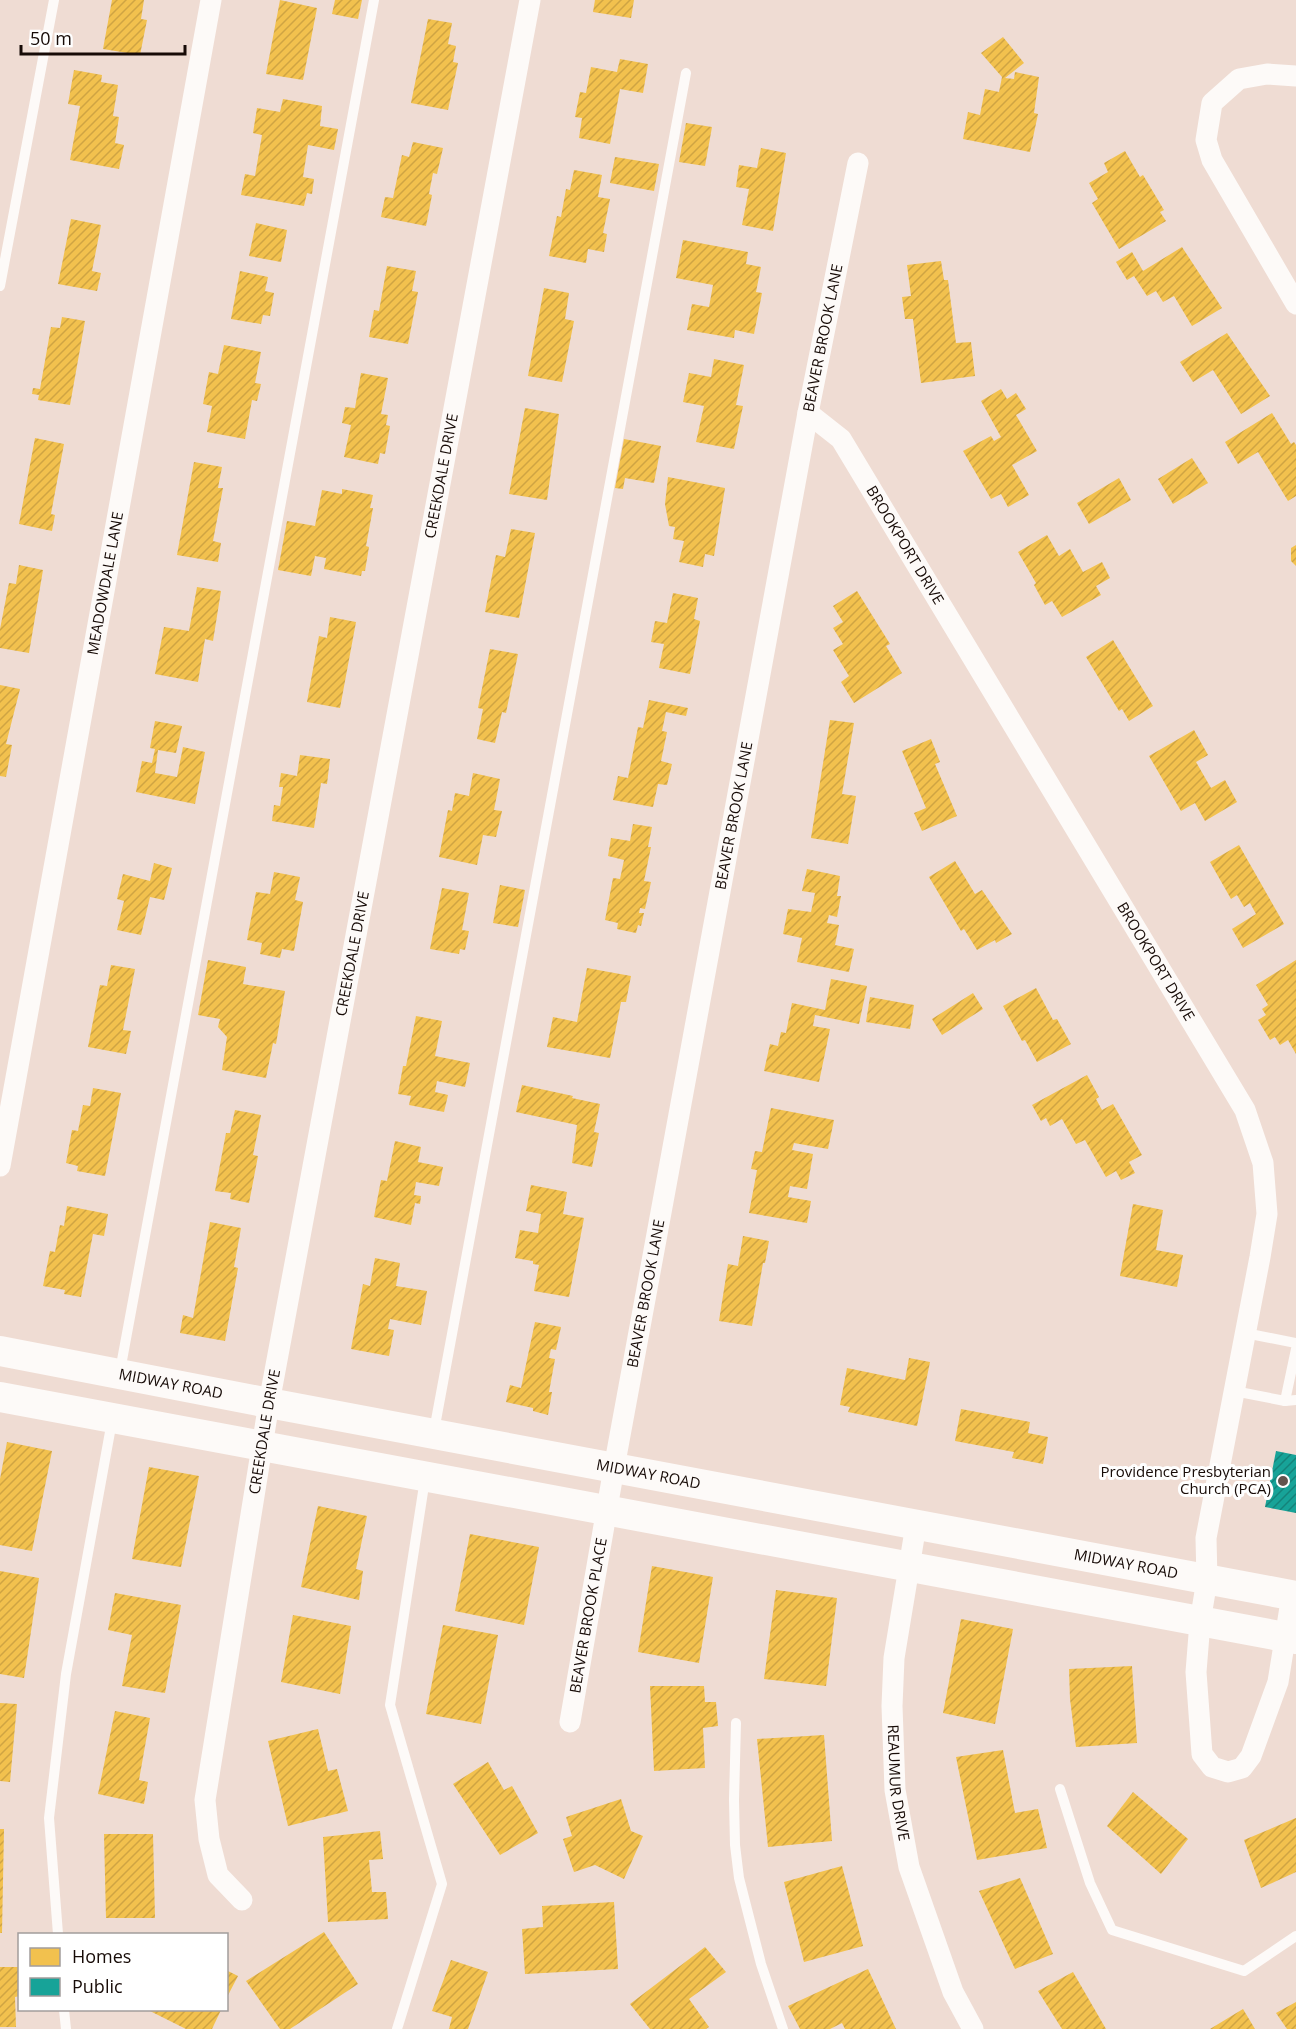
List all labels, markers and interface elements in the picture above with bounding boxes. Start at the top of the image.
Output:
scale bar [21,18,184,56]
text: 50 m [30,26,72,50]
street label: BEAVER BROOK LANE [797,262,847,413]
street label: CREEKDALE DRIVE [419,412,462,540]
street label: BROOKPORT DRIVE [862,482,949,608]
street label: MEADOWDALE LANE [82,510,127,657]
street label: BEAVER BROOK LANE [710,740,756,891]
street label: CREEKDALE DRIVE [330,889,373,1018]
street label: BROOKPORT DRIVE [1113,898,1200,1024]
street label: BEAVER BROOK LANE [622,1218,669,1369]
street label: MIDWAY ROAD [117,1363,225,1403]
street label: CREEKDALE DRIVE [243,1367,284,1496]
street label: MIDWAY ROAD [595,1454,702,1493]
place label: Providence Presbyterian Church (PCA) [1101,1461,1271,1498]
marker: Providence Presbyterian Church (PCA) [1276,1474,1290,1488]
street label: BEAVER BROOK PLACE [564,1536,611,1695]
street label: MIDWAY ROAD [1072,1543,1180,1583]
street label: REAUMUR DRIVE [884,1724,915,1843]
legend [18,1933,228,2011]
text: Homes [72,1944,131,1968]
text: Public [72,1974,123,1998]

